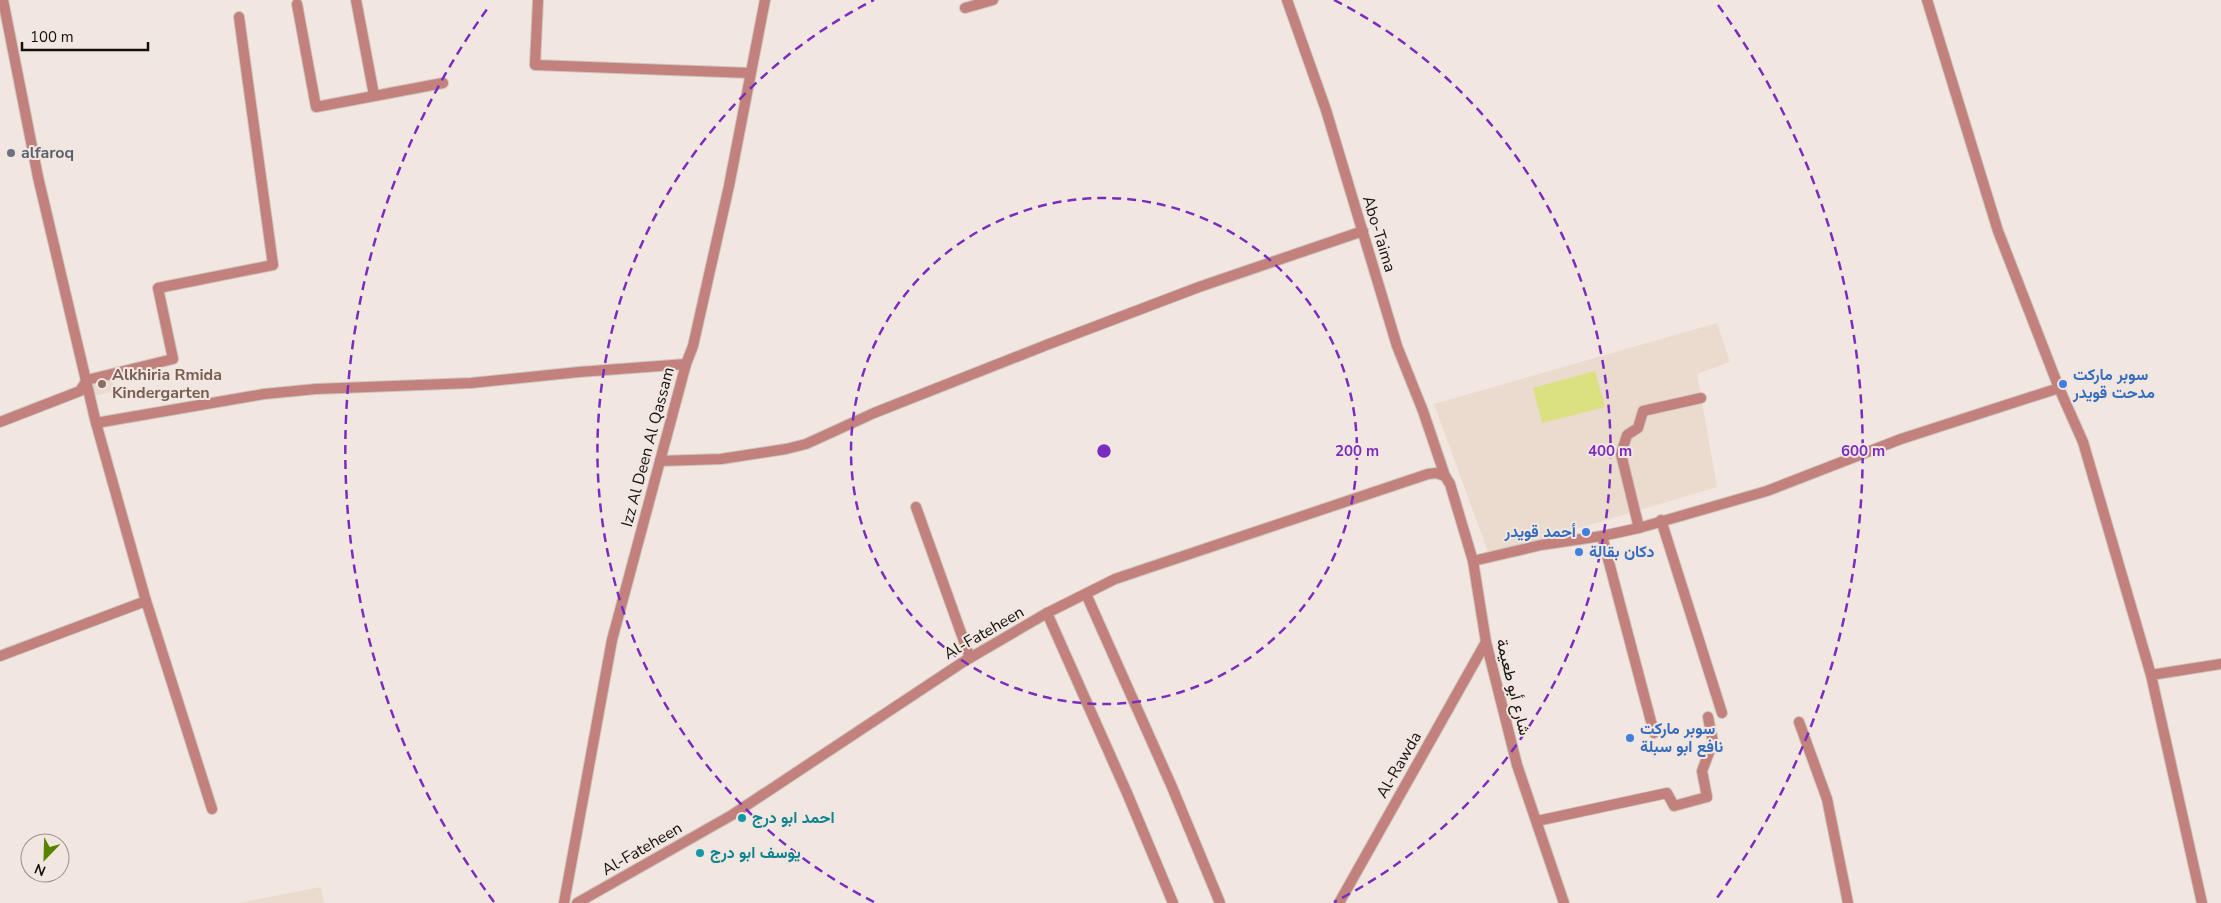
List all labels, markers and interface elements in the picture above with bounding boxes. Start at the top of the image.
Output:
scale bar [22,20,149,52]
text: 100 m [30,27,74,47]
place label: alfaroq [21,142,74,164]
marker: alfaroq [5,147,17,159]
street label: Abo-Taima [1357,193,1401,275]
place label: Alkhiria Rmida Kindergarten [112,364,222,404]
place label: سوبر ماركت مدحت قويدر [2072,364,2155,404]
street label: Izz Al Deen Al Qassam [616,365,680,529]
marker: Alkhiria Rmida Kindergarten [96,378,108,390]
marker: سوبر ماركت مدحت قويدر [2057,378,2069,390]
text: 200 m [1335,441,1379,461]
text: 400 m [1588,441,1632,461]
text: 600 m [1841,441,1885,461]
centre of rings [1095,442,1113,460]
place label: أحمد قويدر [1504,521,1576,543]
marker: أحمد قويدر [1580,526,1592,538]
place label: دكان بقالة [1589,541,1654,563]
marker: دكان بقالة [1573,546,1585,558]
street label: Al-Fateheen [940,601,1028,665]
street label: شارع أبو طعيمة [1490,636,1536,738]
place label: سوبر ماركت نافع ابو سبلة [1640,718,1723,758]
street label: Al-Rawda [1371,728,1427,802]
marker: سوبر ماركت نافع ابو سبلة [1624,732,1636,744]
place label: احمد ابو درج [752,807,835,829]
marker: احمد ابو درج [736,812,748,824]
street label: Al-Fateheen [598,817,686,881]
north arrow [20,833,70,883]
place label: يوسف ابو درج [710,842,801,864]
marker: يوسف ابو درج [694,847,706,859]
text: N [32,859,49,880]

